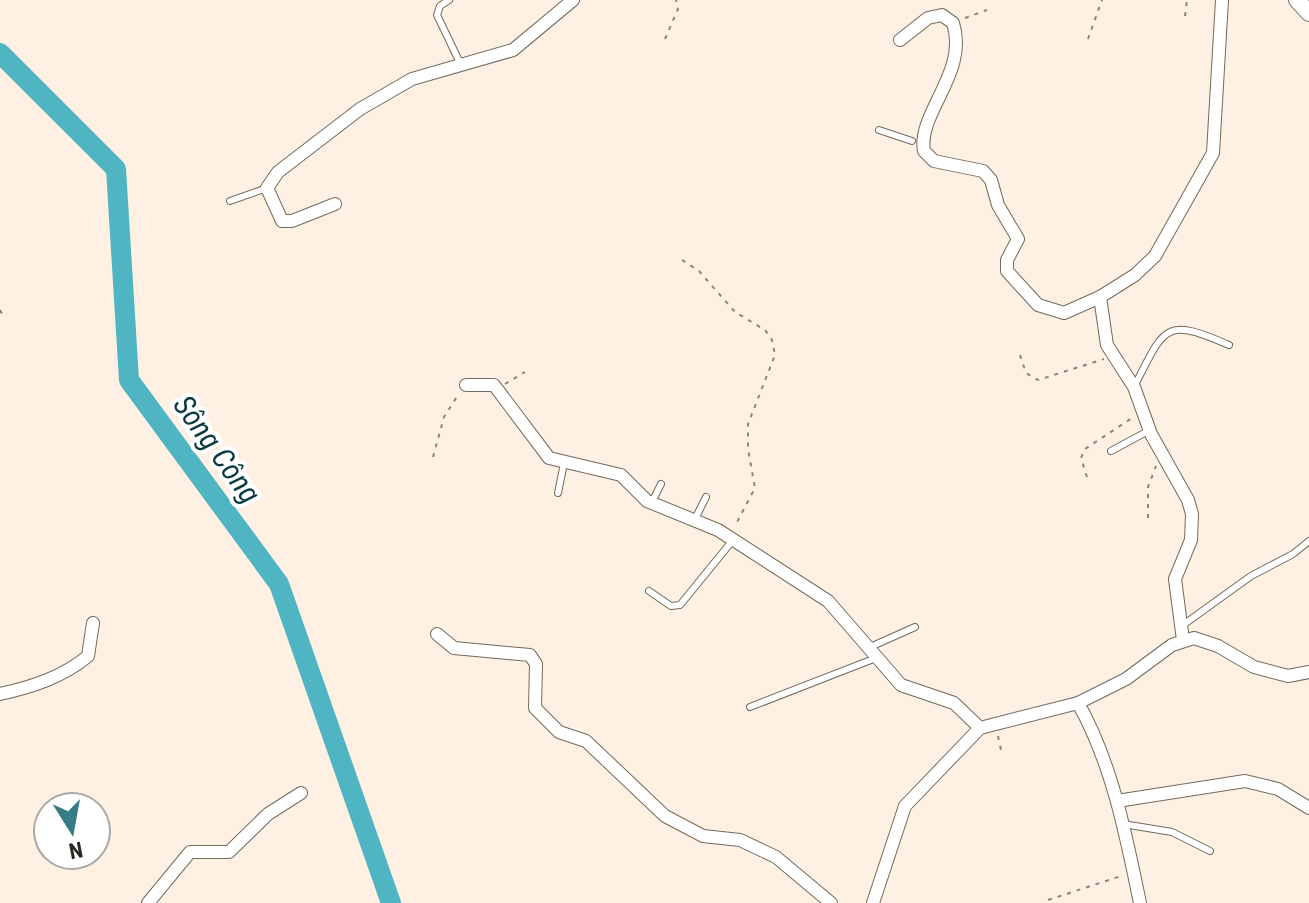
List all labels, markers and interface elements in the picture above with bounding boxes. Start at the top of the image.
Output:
water label: Sông Công [166,388,268,510]
north arrow [32,791,112,871]
text: N [67,837,85,864]

